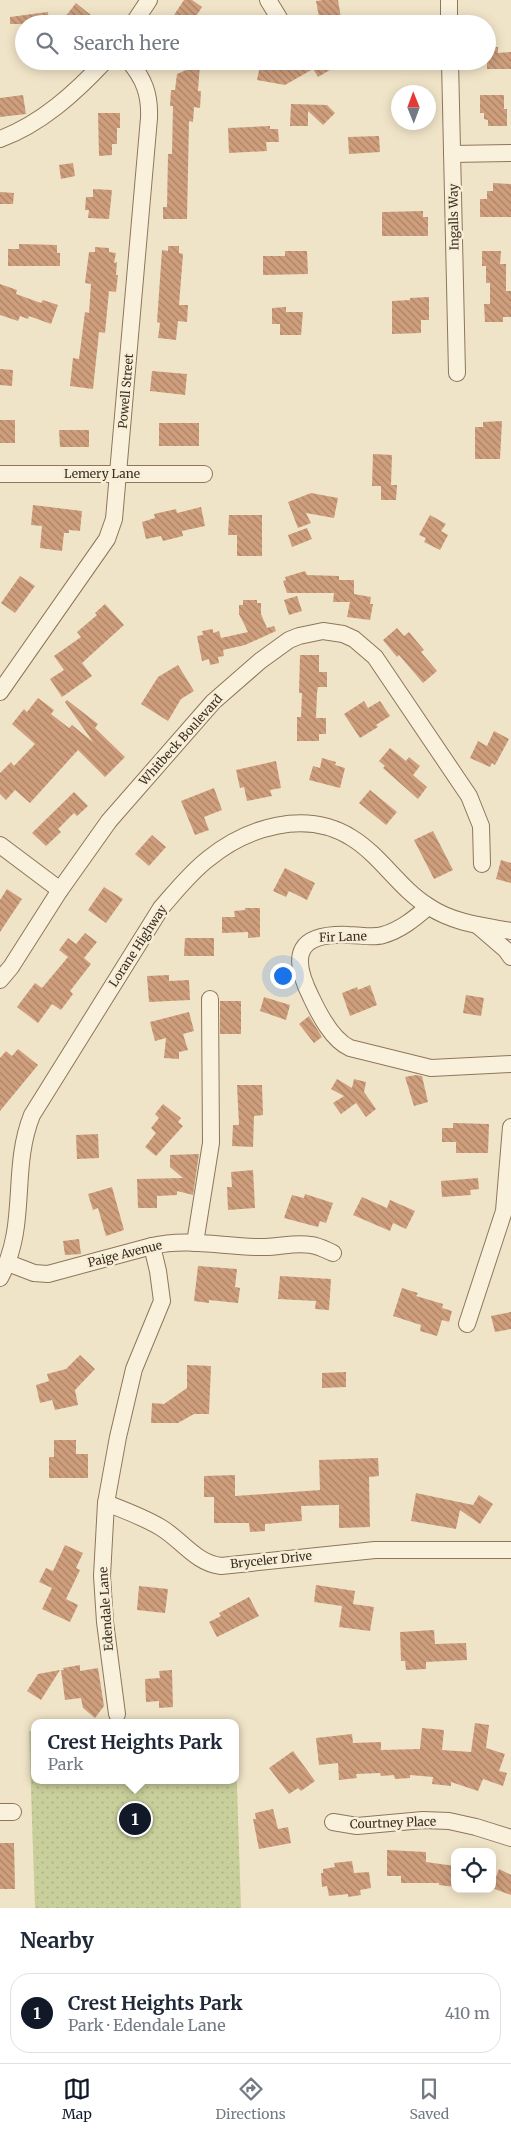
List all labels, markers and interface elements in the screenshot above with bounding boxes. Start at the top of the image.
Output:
search box [15,15,496,70]
icon: search [33,29,61,57]
text: Search here [73,31,180,55]
north arrow [391,85,436,130]
street label: Ingalls Way [445,184,462,251]
street label: Powell Street [115,352,136,429]
street label: Lemery Lane [64,466,140,481]
street label: Whitbeck Boulevard [135,691,225,789]
street label: Lorane Highway [105,902,170,990]
street label: Fir Lane [319,928,367,945]
your location [270,963,296,989]
street label: Paige Avenue [86,1237,164,1270]
street label: Bryceler Drive [229,1548,313,1571]
street label: Edendale Lane [95,1566,116,1652]
popup [31,1719,239,1784]
text: Crest Heights Park [48,1730,222,1754]
text: Park [48,1754,83,1774]
pin: 1 [119,1800,151,1838]
street label: Courtney Place [350,1813,436,1832]
map controls [451,1848,496,1893]
button: locate [451,1848,496,1893]
text: Nearby [20,1927,94,1954]
text: Crest Heights Park [68,1991,243,2015]
text: 1 [33,2003,41,2023]
text: 410 m [445,2003,490,2023]
text: Park · Edendale Lane [68,2015,226,2035]
tab: Map [62,2075,92,2123]
tab: Directions [216,2075,286,2123]
tab: Saved [409,2075,449,2123]

